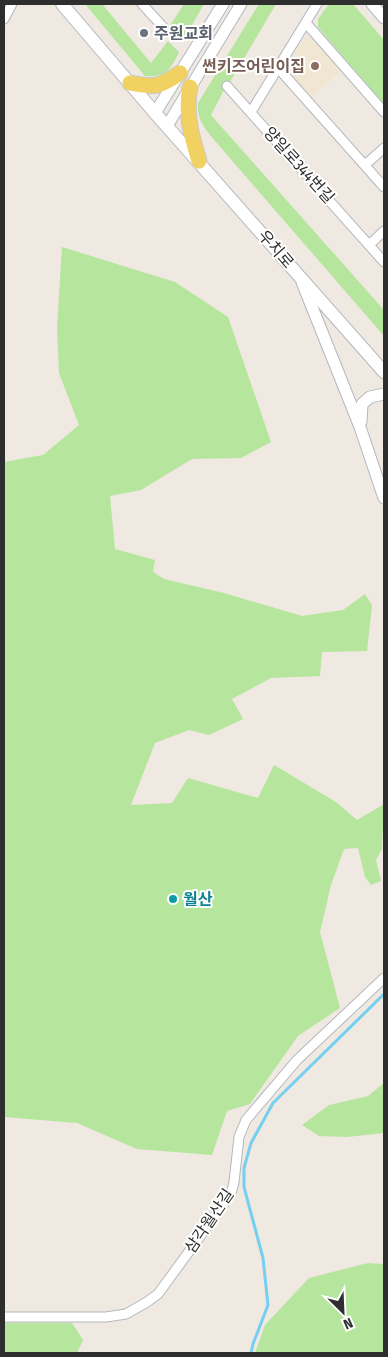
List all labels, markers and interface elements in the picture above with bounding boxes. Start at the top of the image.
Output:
place label: 주원교회 [154,24,213,43]
marker: 주원교회 [138,27,150,39]
place label: 썬키즈어린이집 [202,57,305,76]
marker: 썬키즈어린이집 [309,60,321,72]
street label: 양일로344번길 [260,123,338,207]
street label: 우치로 [254,226,298,272]
place label: 월산 [183,890,213,909]
marker: 월산 [167,893,179,905]
street label: 삼각월산길 [181,1185,237,1257]
north arrow [318,1287,368,1337]
text: N [341,1314,355,1333]

